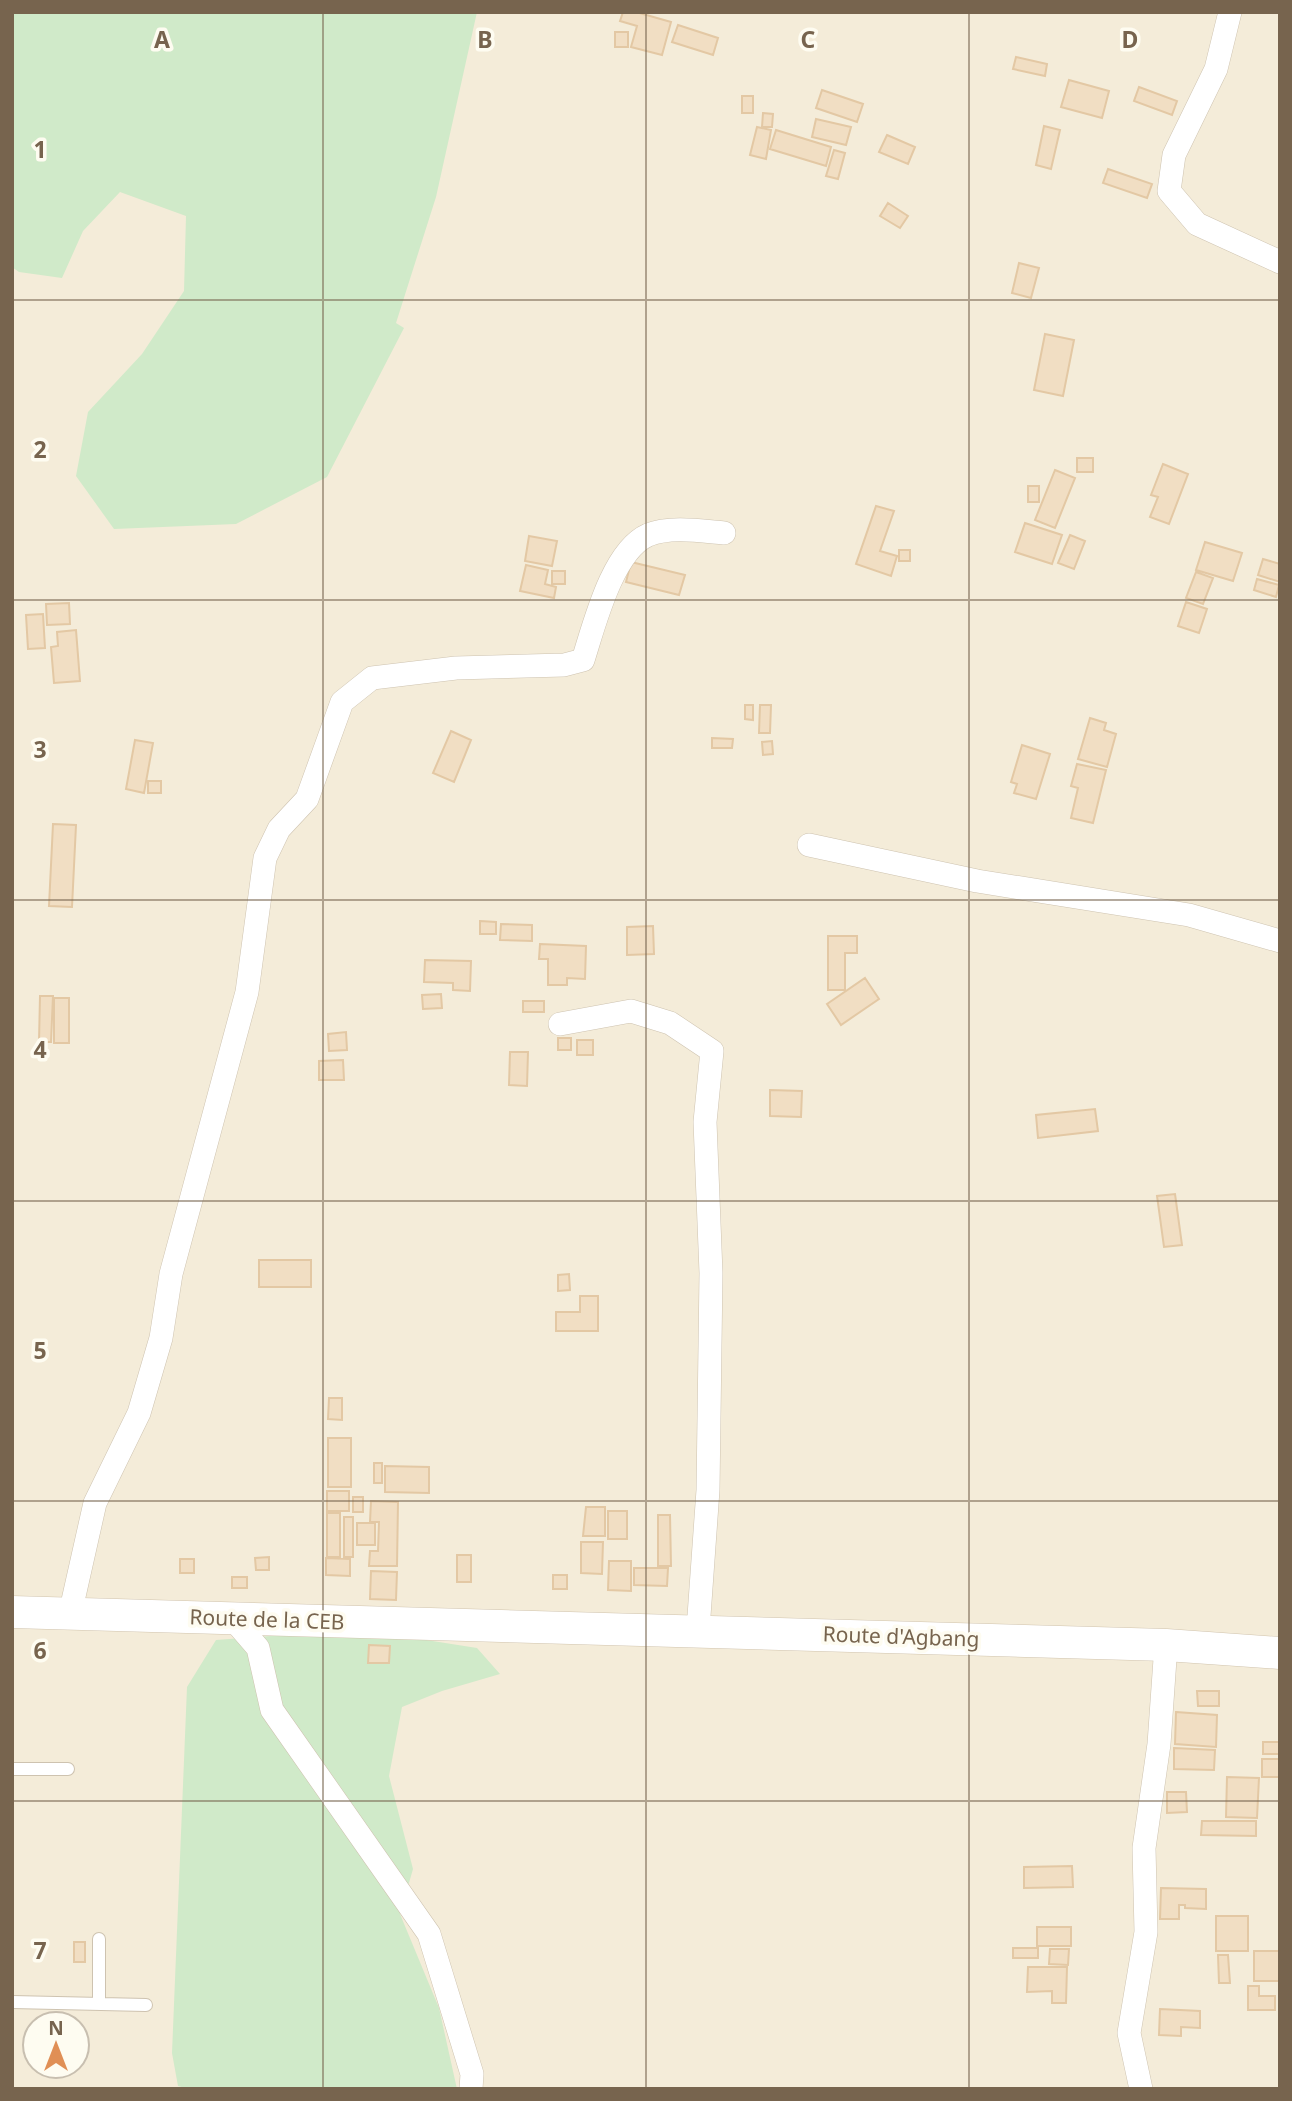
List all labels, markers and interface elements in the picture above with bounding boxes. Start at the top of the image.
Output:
text: A [154,23,170,55]
text: B [477,23,493,55]
text: C [801,23,816,55]
text: D [1122,23,1138,55]
text: 1 [33,133,47,165]
text: 2 [33,433,47,465]
text: 3 [33,733,47,765]
text: 4 [33,1033,47,1065]
text: 5 [33,1334,47,1366]
street label: Route de la CEB [189,1602,345,1636]
street label: Route d'Agbang [822,1619,980,1653]
text: 6 [33,1634,47,1666]
text: 7 [33,1934,47,1966]
north arrow [21,2010,91,2080]
text: N [48,2015,64,2041]

